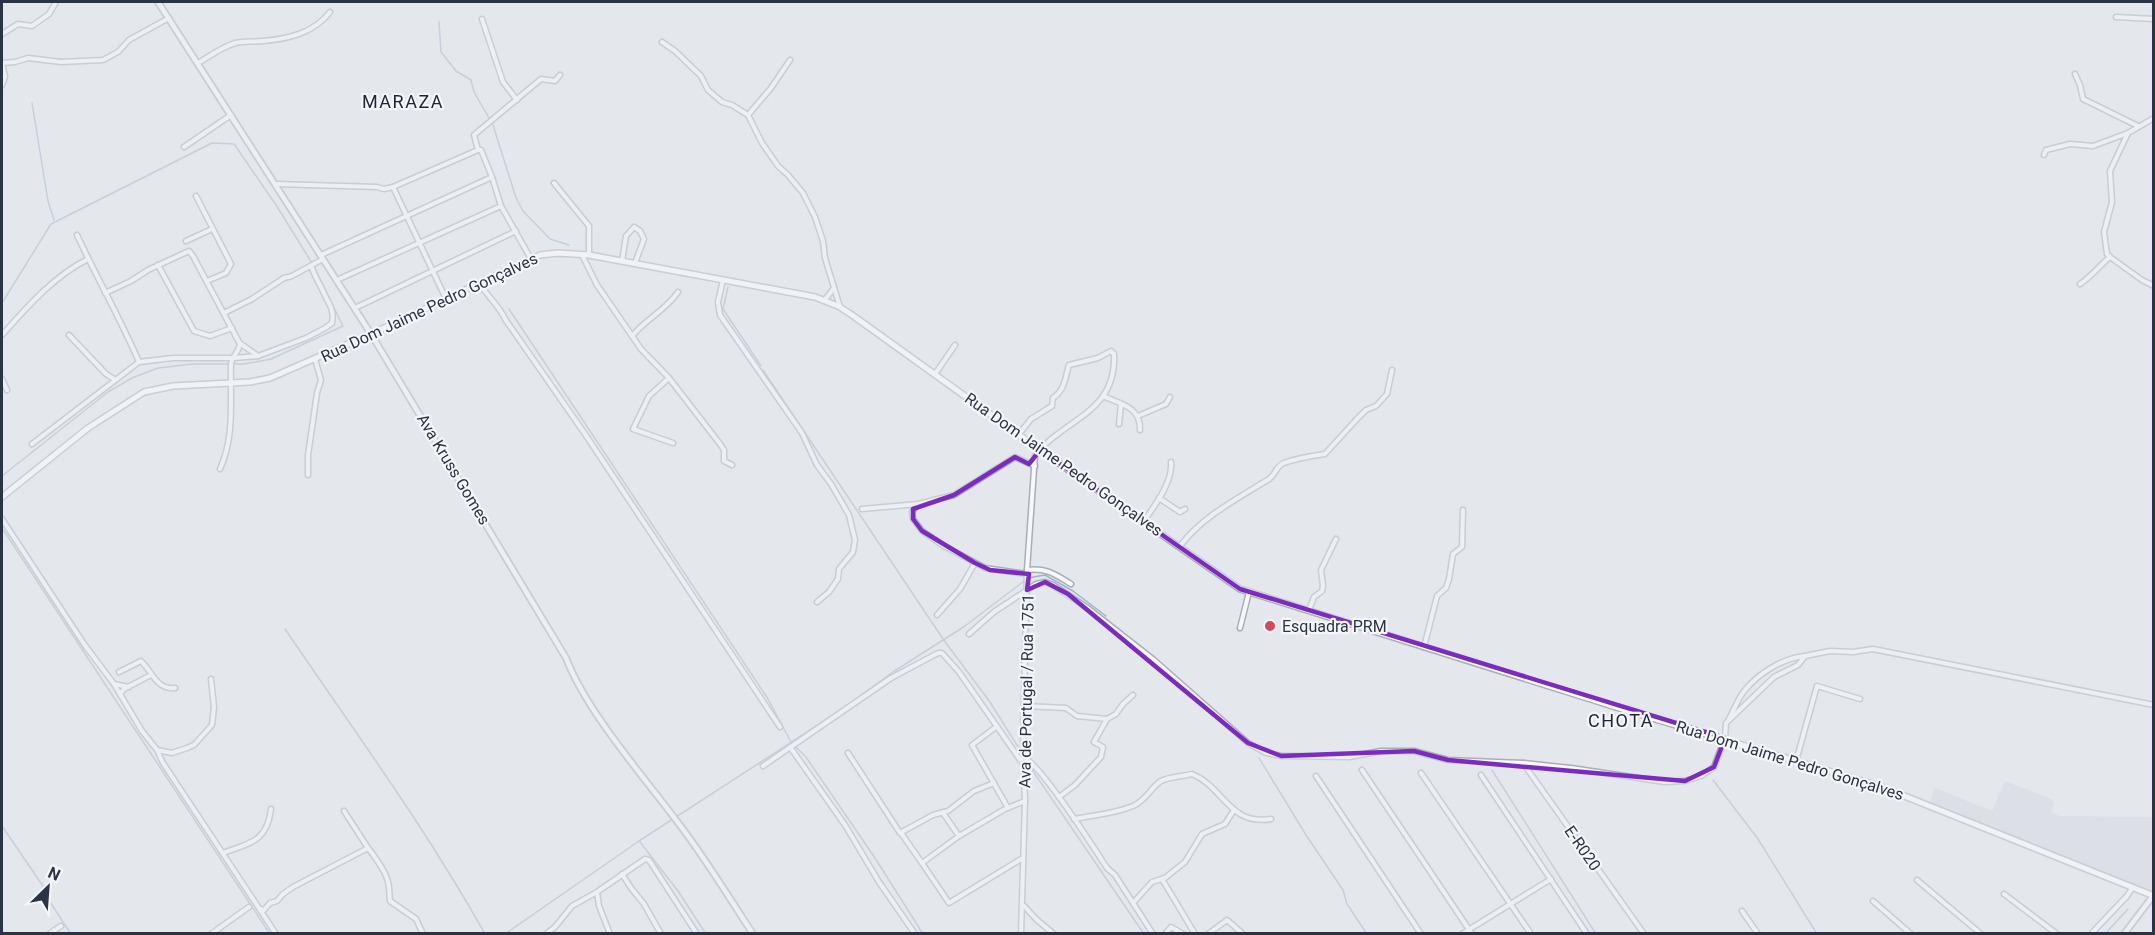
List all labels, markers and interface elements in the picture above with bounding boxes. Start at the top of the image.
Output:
district label: MARAZA [362,91,444,112]
street label: Rua Dom Jaime Pedro Gonçalves [318,249,541,366]
street label: Rua Dom Jaime Pedro Gonçalves [961,389,1166,540]
street label: Ava Kruss Gomes [413,410,494,528]
street label: Ava de Portugal / Rua 1751 [1015,594,1038,788]
place label: Esquadra PRM [1282,617,1387,636]
marker: Esquadra PRM [1263,619,1277,633]
district label: CHOTA [1588,710,1654,731]
street label: Rua Dom Jaime Pedro Gonçalves [1674,717,1906,804]
street label: E-R020 [1560,822,1605,874]
north arrow [18,857,78,917]
text: N [45,863,63,885]

